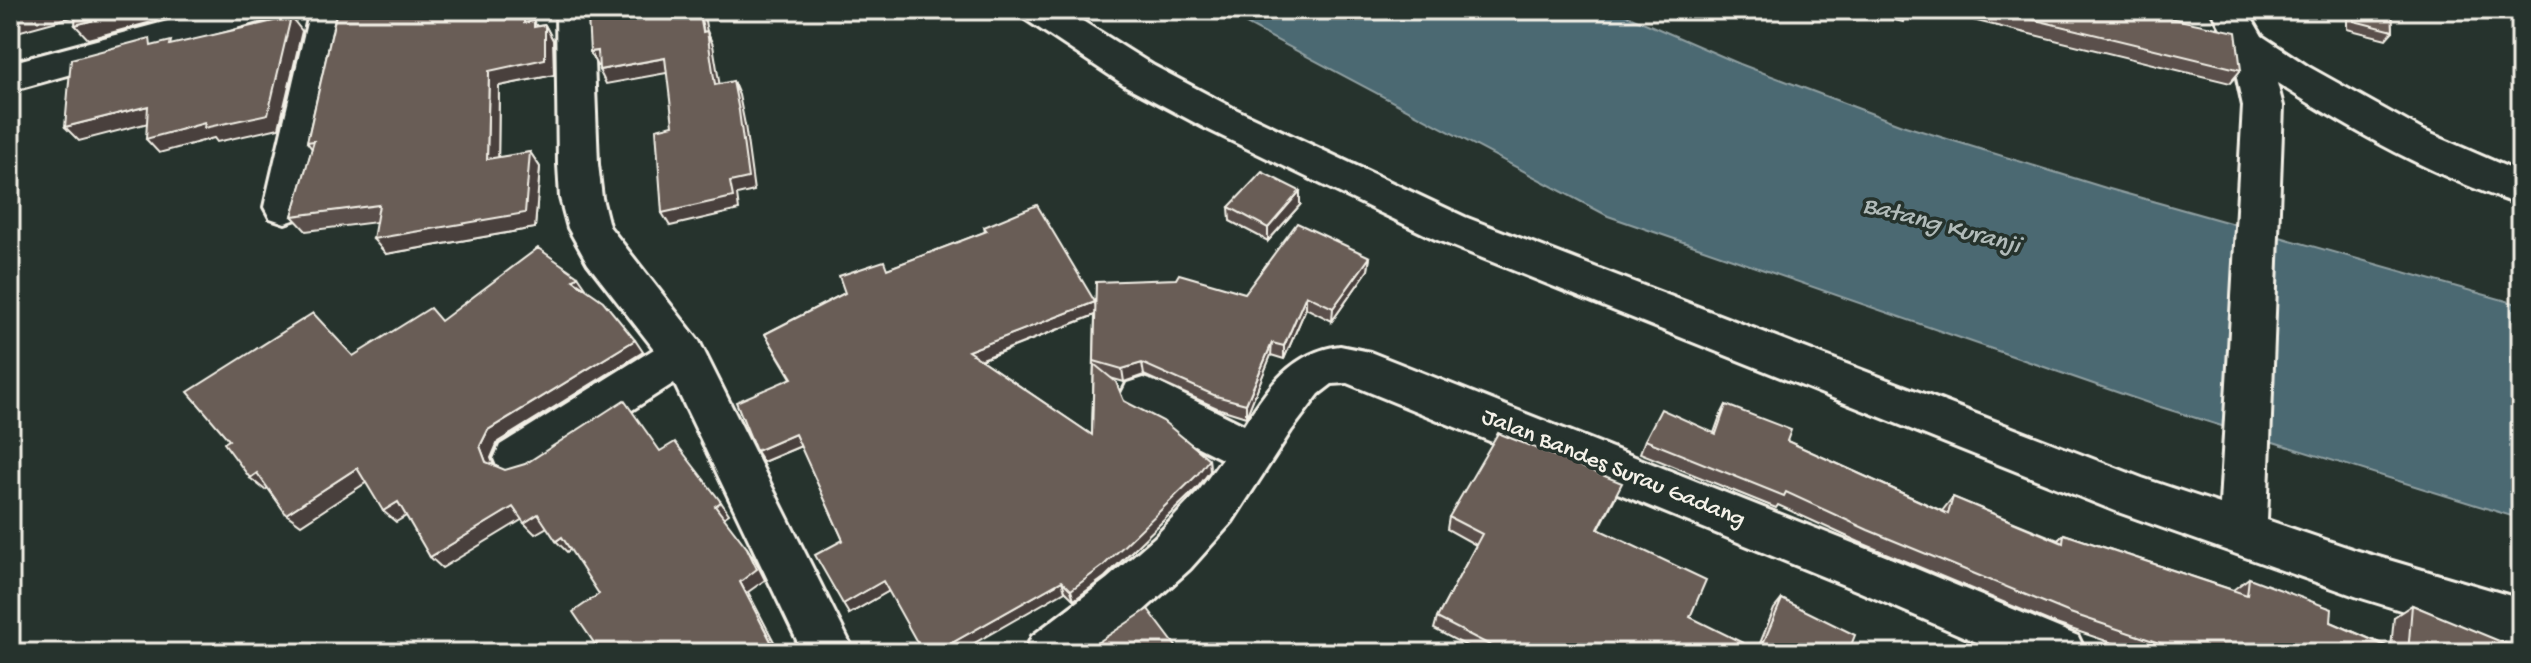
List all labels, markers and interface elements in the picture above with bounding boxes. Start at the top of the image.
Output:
water label: Batang Kuranji [1859,191,2026,264]
street label: Jalan Bandes Surau Gadang [1477,403,1749,535]

